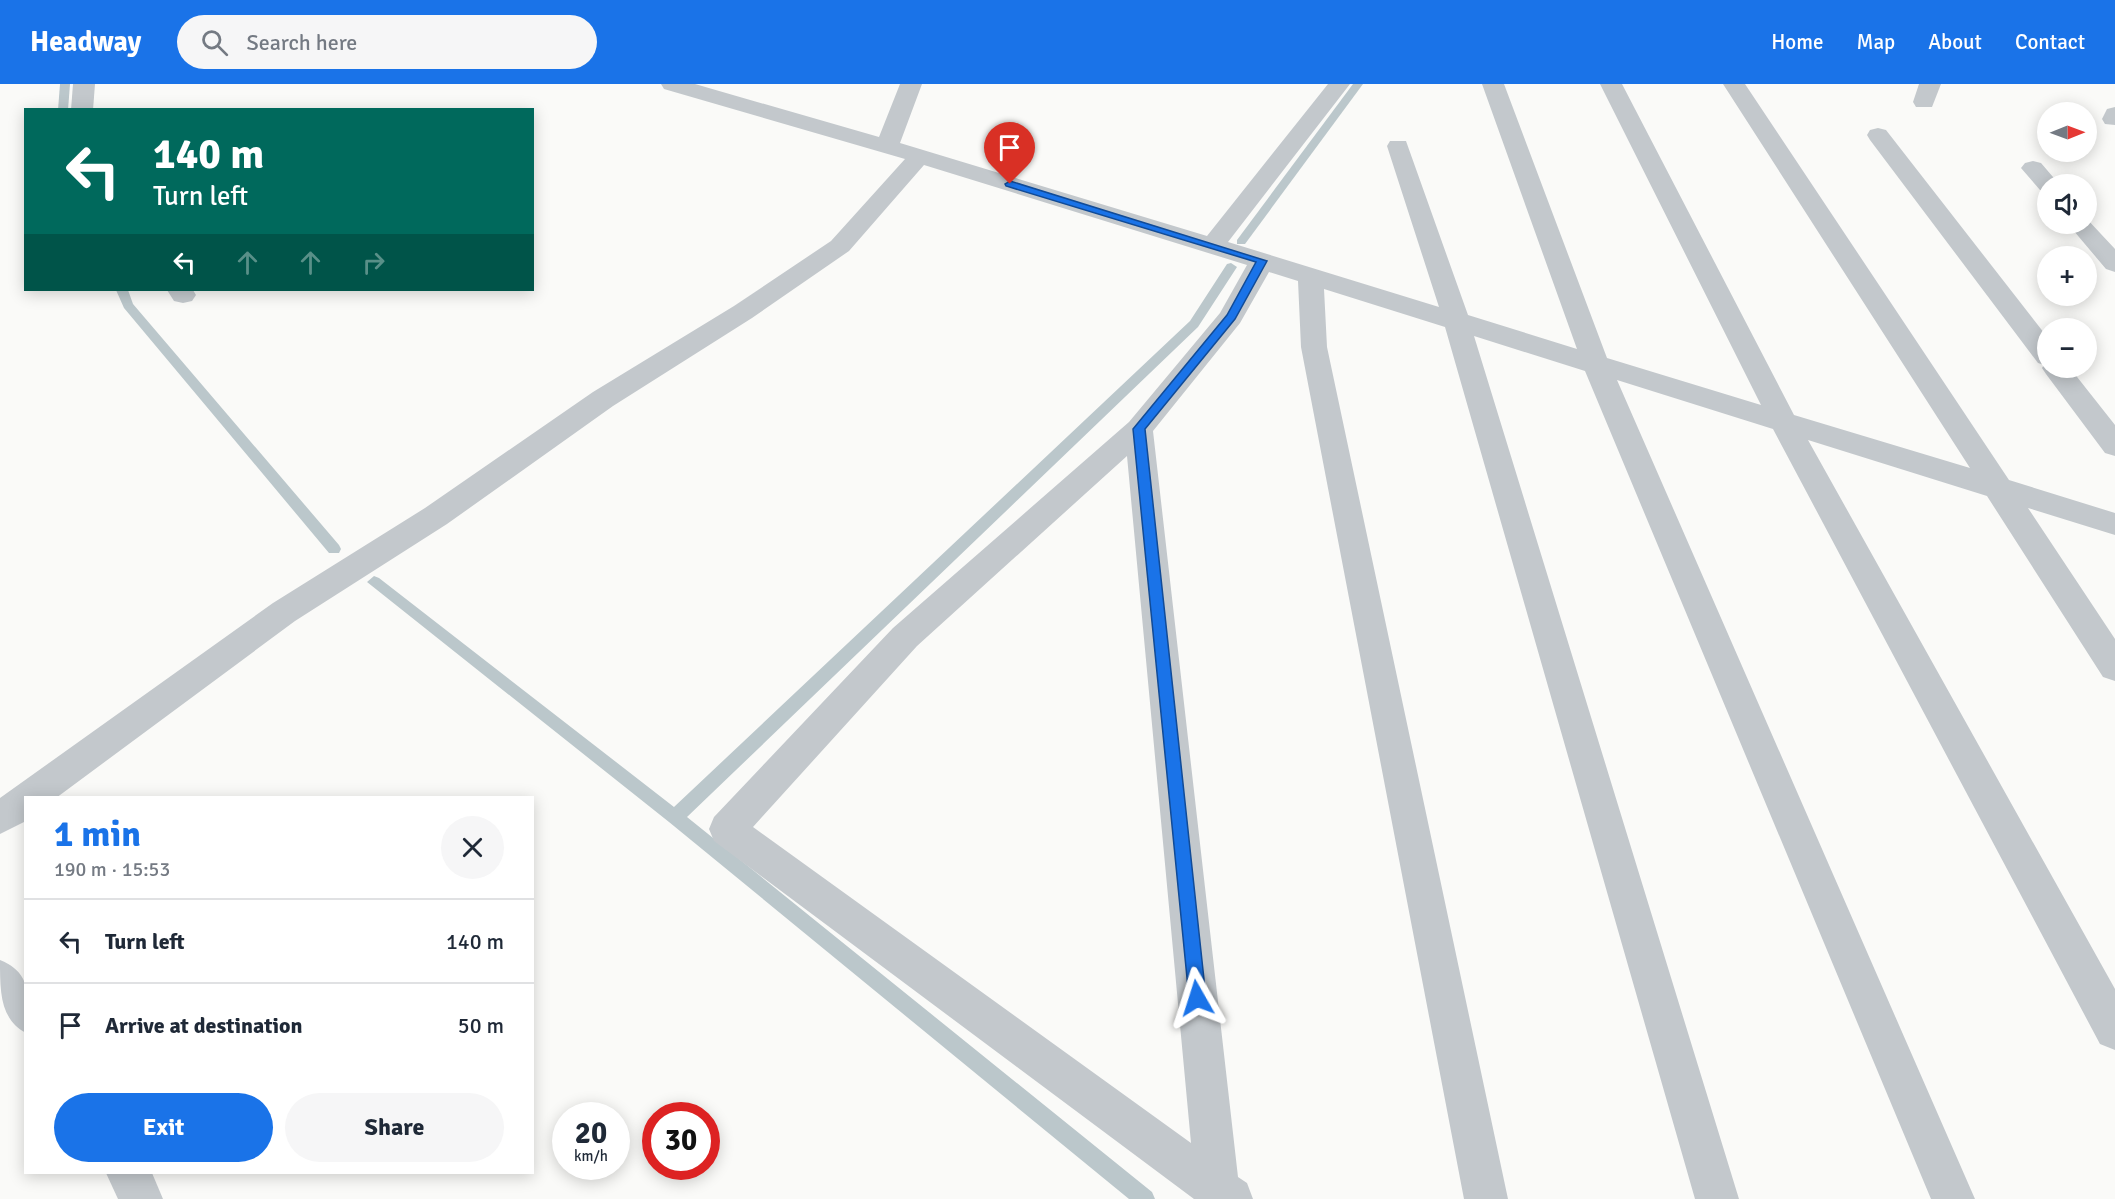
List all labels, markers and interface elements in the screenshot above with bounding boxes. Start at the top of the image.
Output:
search box [177,15,597,69]
text: Headway [30,25,141,59]
icon: search [198,26,231,59]
text: Search here [246,29,357,56]
text: Home [1771,29,1824,55]
text: Map [1857,29,1895,55]
text: About [1928,29,1982,55]
text: Contact [2015,29,2085,55]
north arrow [2037,102,2097,162]
map controls [2037,102,2097,378]
pin [984,122,1035,184]
text: 140 m [153,129,264,180]
icon: arrive [993,131,1026,164]
icon: left [54,132,132,210]
button: sound [2037,174,2097,234]
text: Turn left [153,180,248,213]
icon: left [168,246,201,279]
icon: ahead [231,246,264,279]
icon: ahead [294,246,327,279]
icon: right [357,246,390,279]
button: + [2037,246,2097,306]
button: − [2037,318,2097,378]
text: 1 min [54,812,141,857]
button: close [441,816,504,879]
text: 190 m · 15:53 [54,857,170,882]
icon: left [54,925,87,958]
text: Turn left [105,928,185,955]
text: 140 m [446,928,504,955]
position arrow [1165,966,1229,1030]
icon: arrive [54,1009,87,1042]
text: Arrive at destination [105,1012,302,1039]
text: 50 m [458,1012,504,1039]
button: Exit [54,1093,273,1162]
button: Share [285,1093,504,1162]
speed limit sign: 30 [642,1102,720,1180]
text: 20 [575,1115,607,1152]
text: km/h [574,1147,608,1165]

